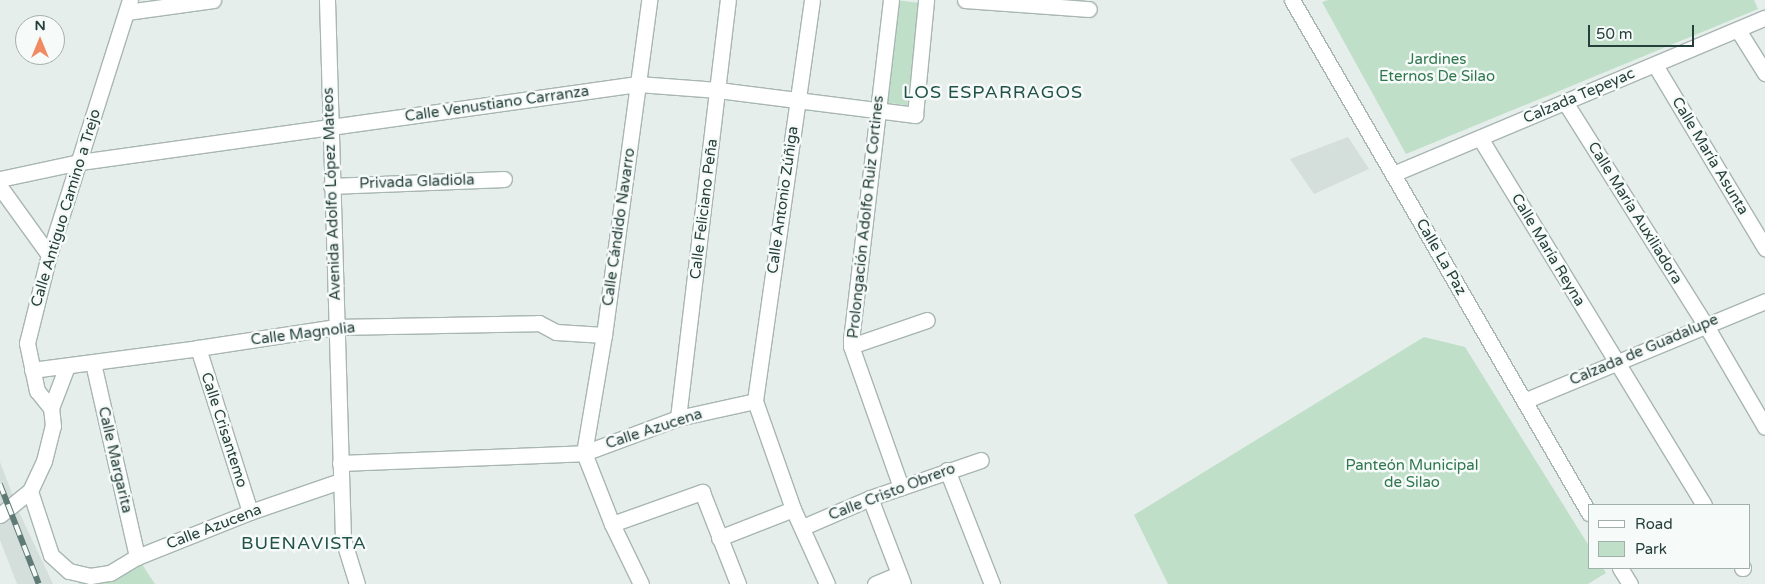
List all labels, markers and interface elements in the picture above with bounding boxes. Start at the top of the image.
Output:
north arrow [15,15,65,65]
scale bar [1590,15,1696,47]
text: N [34,17,46,34]
text: 50 m [1596,25,1633,43]
park label: Jardines Eternos De Silao [1379,50,1495,85]
street label: Calzada Tepeyac [1521,64,1637,128]
district label: LOS ESPARRAGOS [901,81,1085,103]
street label: Calle Venustiano Carranza [404,82,590,126]
street label: Avenida Adolfo López Mateos [319,87,345,301]
street label: Calle María Asunta [1668,94,1752,218]
street label: Prolongación Adolfo Ruiz Cortines [844,95,888,339]
street label: Calle Antiguo Camino a Trejo [27,107,105,309]
street label: Calle Antonio Zúñiga [764,125,802,275]
street label: Calle Feliciano Peña [686,138,722,280]
street label: Calle María Auxiliadora [1584,139,1686,287]
street label: Calle Cándido Navarro [599,147,639,307]
street label: Privada Gladiola [359,171,475,193]
street label: Calle María Reyna [1507,190,1589,310]
street label: Calle La Paz [1412,216,1470,298]
street label: Calzada de Guadalupe [1567,310,1721,390]
street label: Calle Magnolia [250,319,356,349]
street label: Calle Crisantemo [197,370,251,490]
street label: Calle Margarita [94,405,136,515]
street label: Calle Azucena [603,405,705,453]
park label: Panteón Municipal de Silao [1345,456,1479,491]
street label: Calle Cristo Obrero [826,460,958,524]
street label: Calle Azucena [164,501,264,553]
legend [1588,504,1750,569]
text: Road [1635,515,1673,533]
district label: BUENAVISTA [240,532,368,554]
text: Park [1635,540,1667,558]

